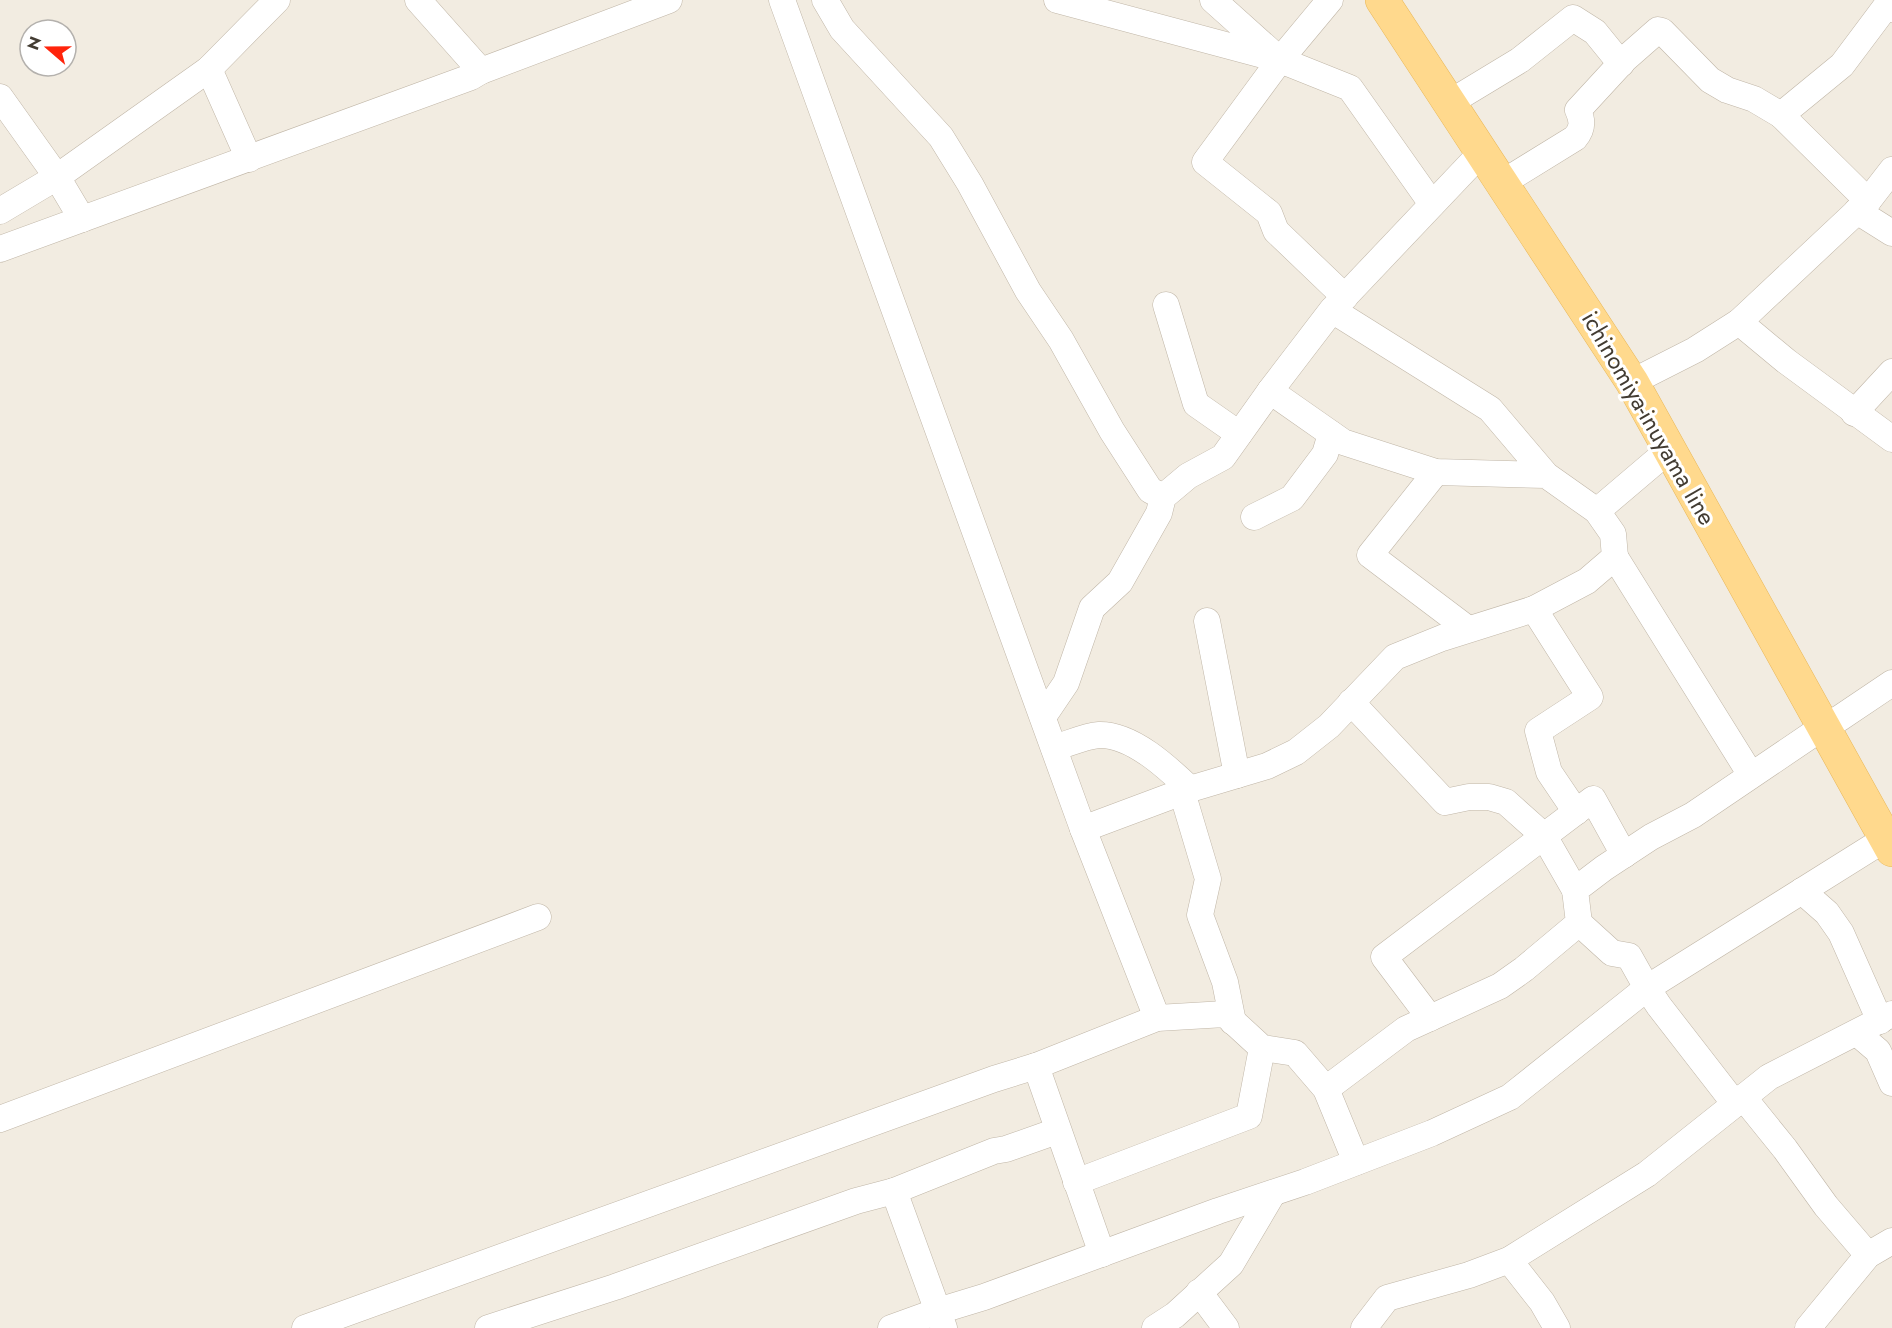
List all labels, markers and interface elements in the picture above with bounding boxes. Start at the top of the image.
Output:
north arrow [18,18,78,78]
text: N [21,33,47,53]
street label: ichinomiya-inuyama line [1573,304,1725,532]

